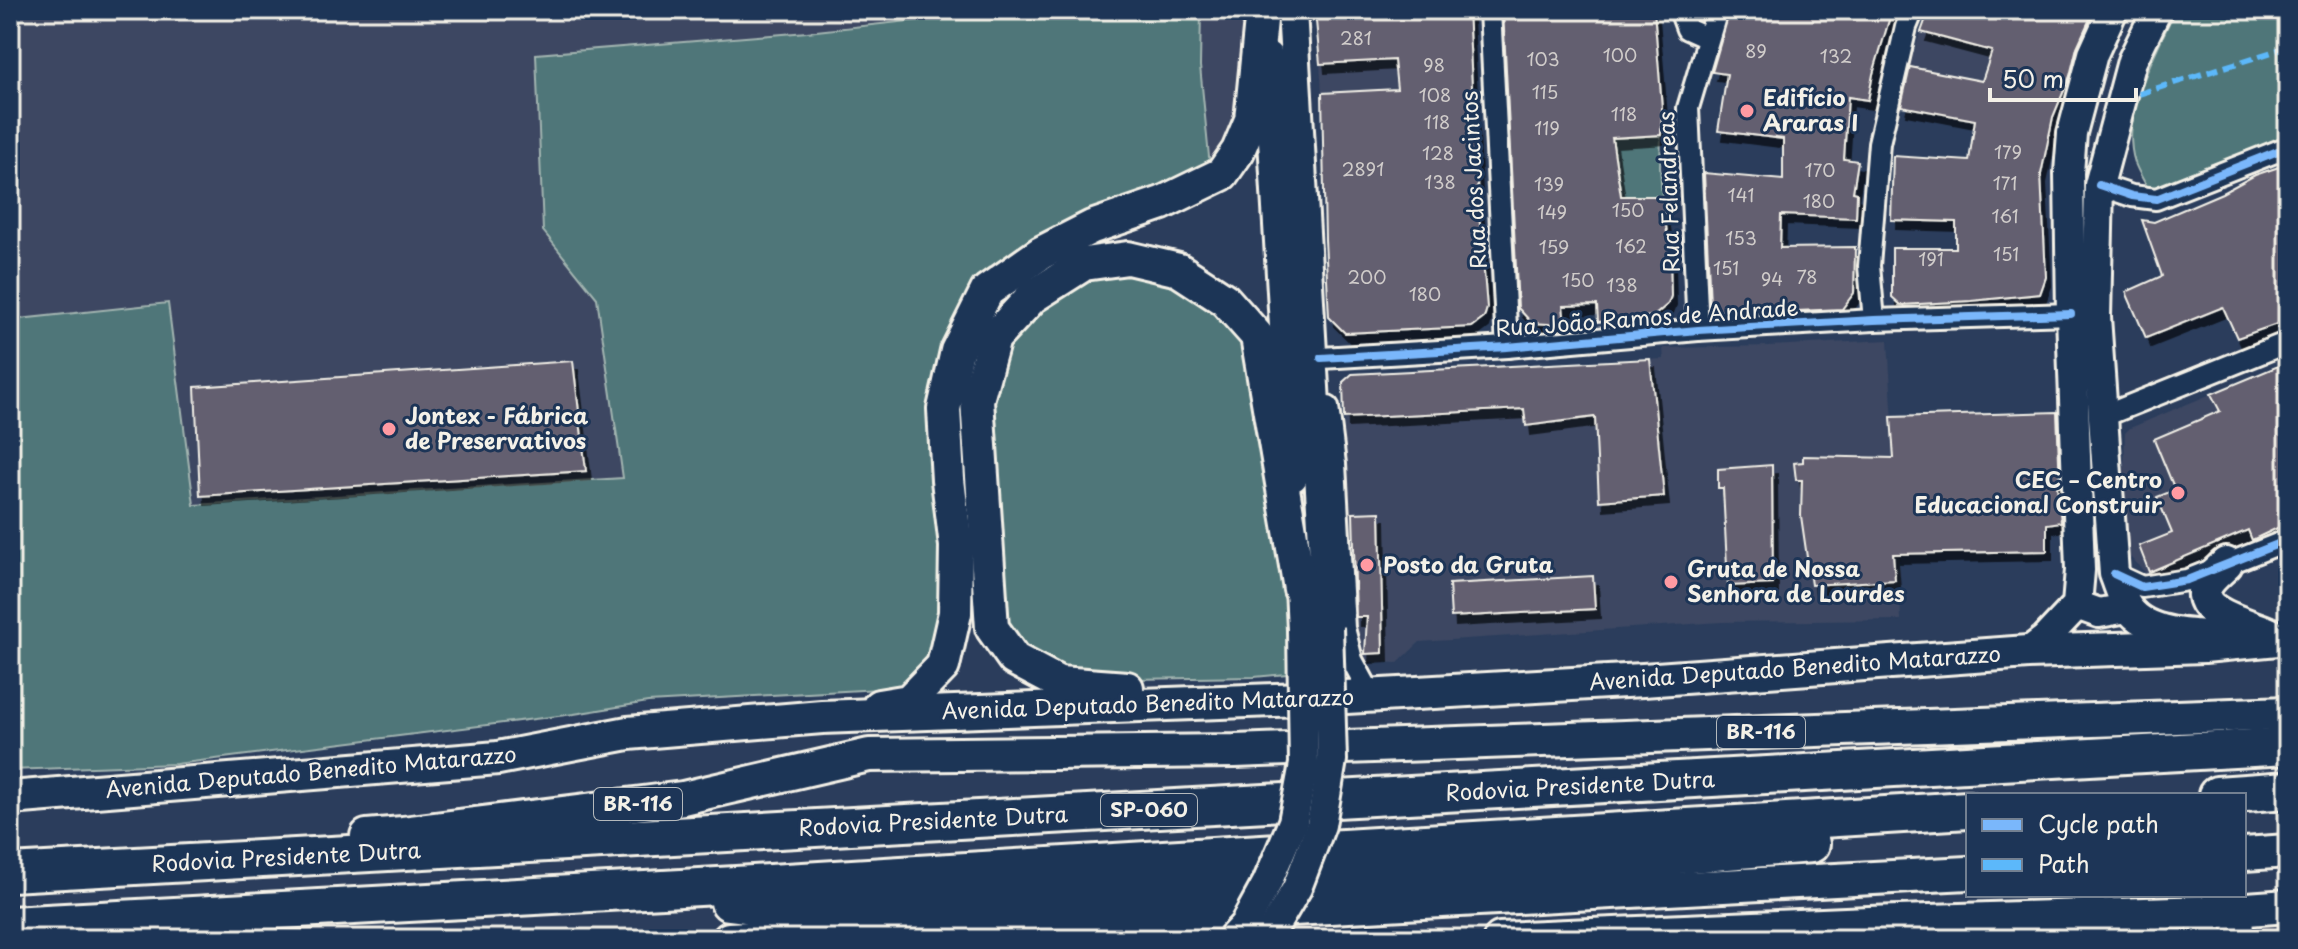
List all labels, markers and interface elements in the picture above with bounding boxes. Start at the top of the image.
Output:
house number: 281 [1340,24,1372,51]
house number: 89 [1745,37,1767,64]
house number: 100 [1603,41,1637,68]
house number: 132 [1820,42,1852,69]
house number: 103 [1526,45,1560,72]
house number: 98 [1423,51,1445,78]
scale bar [1990,52,2136,102]
text: 50 m [2002,60,2064,96]
house number: 115 [1532,78,1558,105]
place label: Edifício Araras I [1763,80,1858,138]
house number: 108 [1419,81,1451,108]
street label: Rua dos Jacintos [1451,90,1494,270]
house number: 118 [1611,100,1637,127]
marker: Edifício Araras I [1738,102,1756,120]
house number: 118 [1424,108,1450,135]
street label: Rua Felandreas [1648,111,1687,273]
house number: 119 [1534,114,1560,141]
house number: 179 [1994,138,2022,165]
house number: 128 [1422,139,1454,166]
house number: 2891 [1342,155,1384,182]
house number: 170 [1805,156,1835,183]
house number: 138 [1424,168,1456,195]
house number: 171 [1993,169,2017,196]
house number: 139 [1534,170,1564,197]
house number: 141 [1728,181,1754,208]
house number: 180 [1803,187,1835,214]
house number: 150 [1612,196,1644,223]
house number: 149 [1537,198,1567,225]
house number: 161 [1992,202,2018,229]
house number: 153 [1725,224,1757,251]
house number: 162 [1615,232,1647,259]
house number: 159 [1539,233,1569,260]
house number: 151 [1993,240,2019,267]
house number: 191 [1918,245,1944,272]
house number: 151 [1713,254,1739,281]
house number: 200 [1348,263,1386,290]
house number: 78 [1797,263,1818,290]
house number: 94 [1761,265,1783,292]
house number: 150 [1562,266,1594,293]
house number: 138 [1606,271,1638,298]
house number: 180 [1409,280,1441,307]
street label: Rua João Ramos de Andrade [1494,289,1800,344]
place label: Jontex - Fábrica de Preservativos [405,398,589,456]
marker: Jontex - Fábrica de Preservativos [380,420,398,438]
place label: CEC – Centro Educacional Construir [1914,462,2163,520]
marker: CEC – Centro Educacional Construir [2169,484,2187,502]
place label: Posto da Gruta [1383,547,1553,580]
place label: Gruta de Nossa Senhora de Lourdes [1687,551,1905,609]
marker: Posto da Gruta [1358,556,1376,574]
marker: Gruta de Nossa Senhora de Lourdes [1662,573,1680,591]
street label: Avenida Deputado Benedito Matarazzo [1588,636,2002,697]
street label: Avenida Deputado Benedito Matarazzo [941,679,1355,726]
road number: BR-116 [1717,716,1805,748]
street label: Avenida Deputado Benedito Matarazzo [104,736,518,805]
street label: Rodovia Presidente Dutra [1444,761,1716,808]
road number: BR-116 [594,788,682,820]
legend [1966,793,2246,897]
road number: SP-060 [1101,794,1197,826]
street label: Rodovia Presidente Dutra [797,796,1069,843]
text: Cycle path [2038,805,2159,841]
street label: Rodovia Presidente Dutra [150,832,422,879]
text: Path [2038,845,2090,881]

